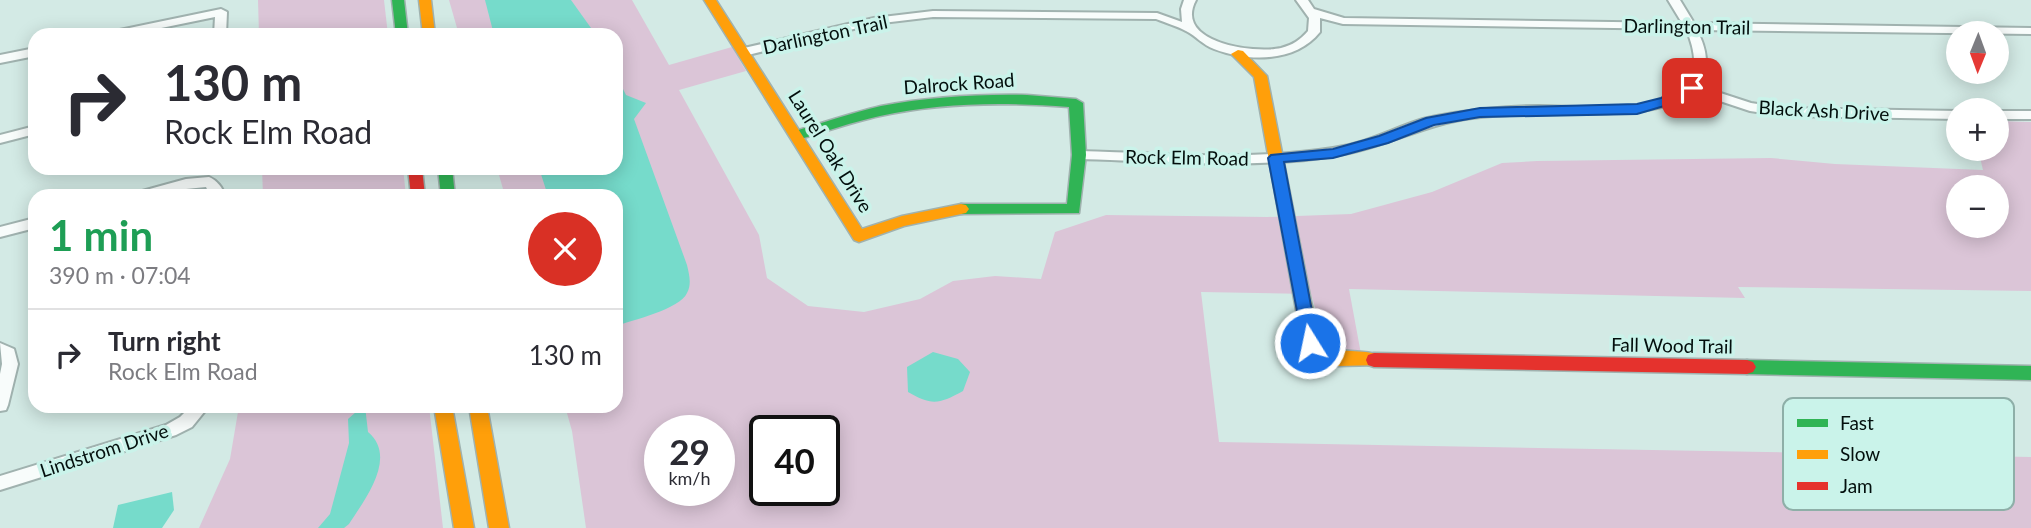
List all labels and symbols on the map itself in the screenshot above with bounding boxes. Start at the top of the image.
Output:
street label: Darlington Trail [761,10,889,58]
street label: Darlington Trail [1623,13,1751,39]
north arrow [1946,21,2009,84]
pin [1662,58,1722,118]
street label: Dalrock Road [903,68,1015,98]
street label: Laurel Oak Drive [784,86,878,216]
street label: Black Ash Drive [1758,95,1890,125]
street label: Rock Elm Road [1125,144,1249,170]
position arrow [1273,306,1347,380]
street label: Fall Wood Trail [1611,332,1733,358]
legend [1783,398,2014,510]
text: Fast [1840,411,1874,434]
speed limit sign: 40 [749,415,840,506]
street label: Lindstrom Drive [37,418,171,482]
text: Slow [1840,442,1880,465]
text: Jam [1840,474,1873,497]

